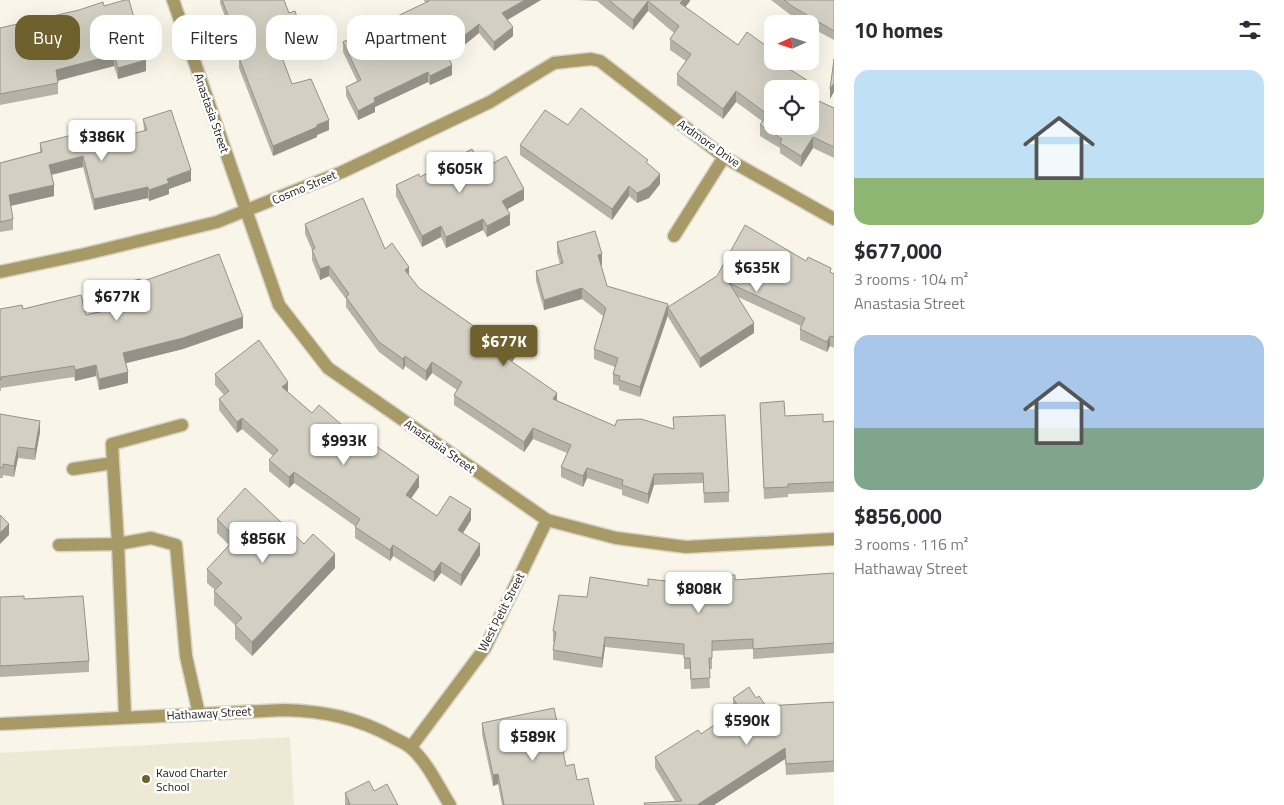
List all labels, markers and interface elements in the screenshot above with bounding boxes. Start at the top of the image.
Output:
text: 10 homes [854,14,943,46]
chip: Buy [15,15,80,60]
chip: Rent [90,15,162,60]
chip: Filters [172,15,256,60]
chip: New [266,15,337,60]
chip: Apartment [347,15,465,60]
north arrow [764,15,819,70]
map controls [764,15,819,135]
icon: filters [1236,16,1264,44]
street label: Anastasia Street [189,71,235,156]
button: locate [764,80,819,135]
icon: home [1014,103,1104,193]
street label: Ardmore Drive [674,114,744,172]
pin: $386K [67,120,137,162]
text: $386K [79,124,125,148]
pin: $605K [425,152,495,194]
text: $605K [437,156,483,180]
street label: Cosmo Street [269,165,340,209]
text: $677,000 [854,235,942,267]
pin: $635K [722,250,792,293]
text: $635K [734,255,780,279]
text: 3 rooms · 104 m² [854,267,968,291]
pin: $677K [82,280,152,322]
text: $677K [94,284,140,308]
text: Anastasia Street [854,291,965,315]
pin: $677K [469,324,539,367]
text: $677K [481,329,527,353]
icon: home [1014,368,1104,458]
street label: Anastasia Street [400,414,480,478]
pin: $993K [309,424,379,466]
text: $993K [321,428,367,452]
text: $856,000 [854,500,942,532]
pin: $856K [228,522,298,564]
text: $856K [240,526,286,550]
text: 3 rooms · 116 m² [854,532,968,556]
text: Hathaway Street [854,556,968,580]
street label: West Petit Street [473,568,529,655]
pin: $808K [664,572,734,614]
text: $808K [676,576,722,600]
street label: Hathaway Street [166,701,253,725]
pin: $590K [712,704,782,746]
text: $590K [724,708,770,732]
pin: $589K [498,720,568,762]
text: $589K [510,724,556,748]
place label: Kavod Charter School [156,763,227,796]
marker: Kavod Charter School [140,773,152,785]

